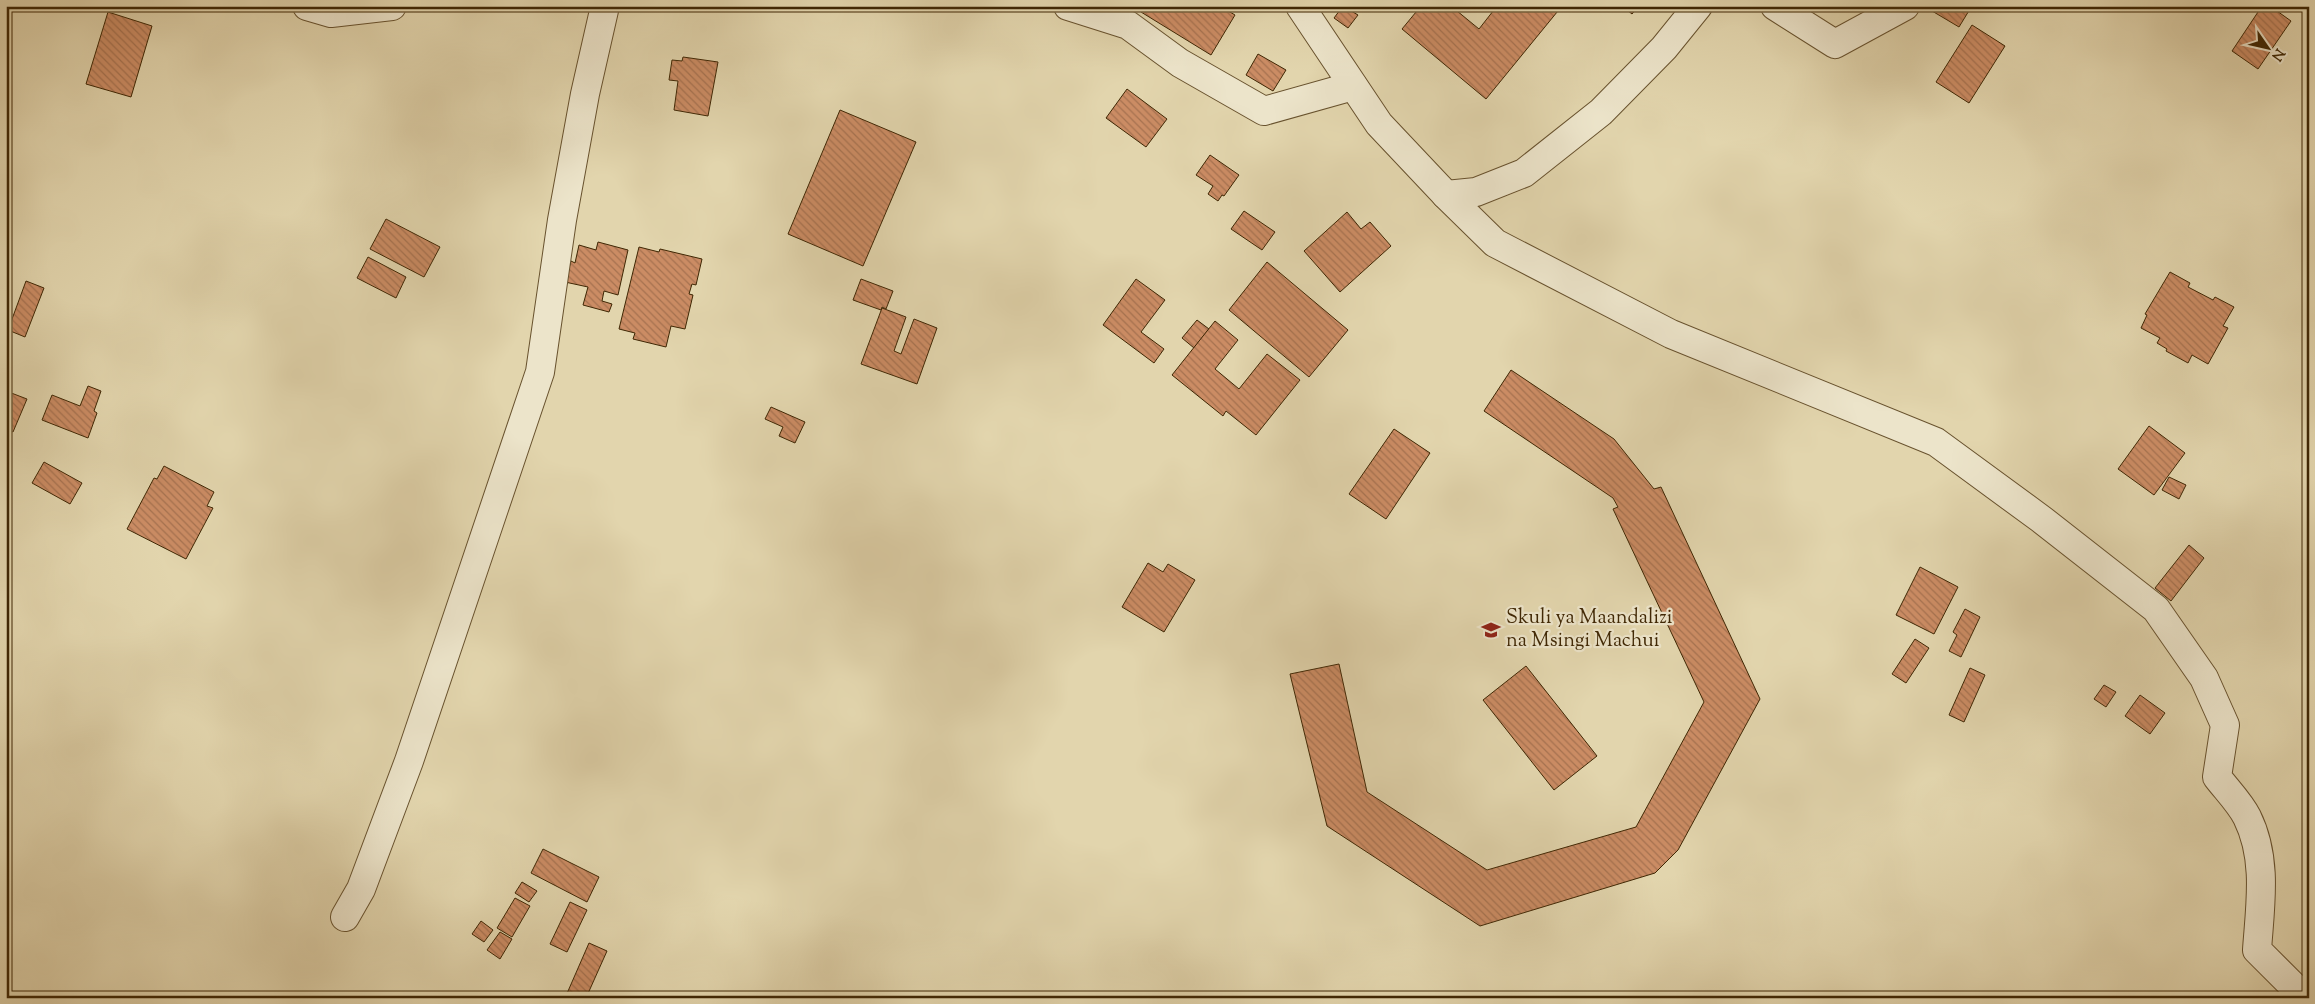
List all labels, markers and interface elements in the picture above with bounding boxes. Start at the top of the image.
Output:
north arrow [2242,22,2292,72]
text: N [2266,44,2289,64]
place label: Skuli ya Maandalizi na Msingi Machui [1506,604,1673,656]
school or university icon: Skuli ya Maandalizi na Msingi Machui [1480,619,1502,641]

